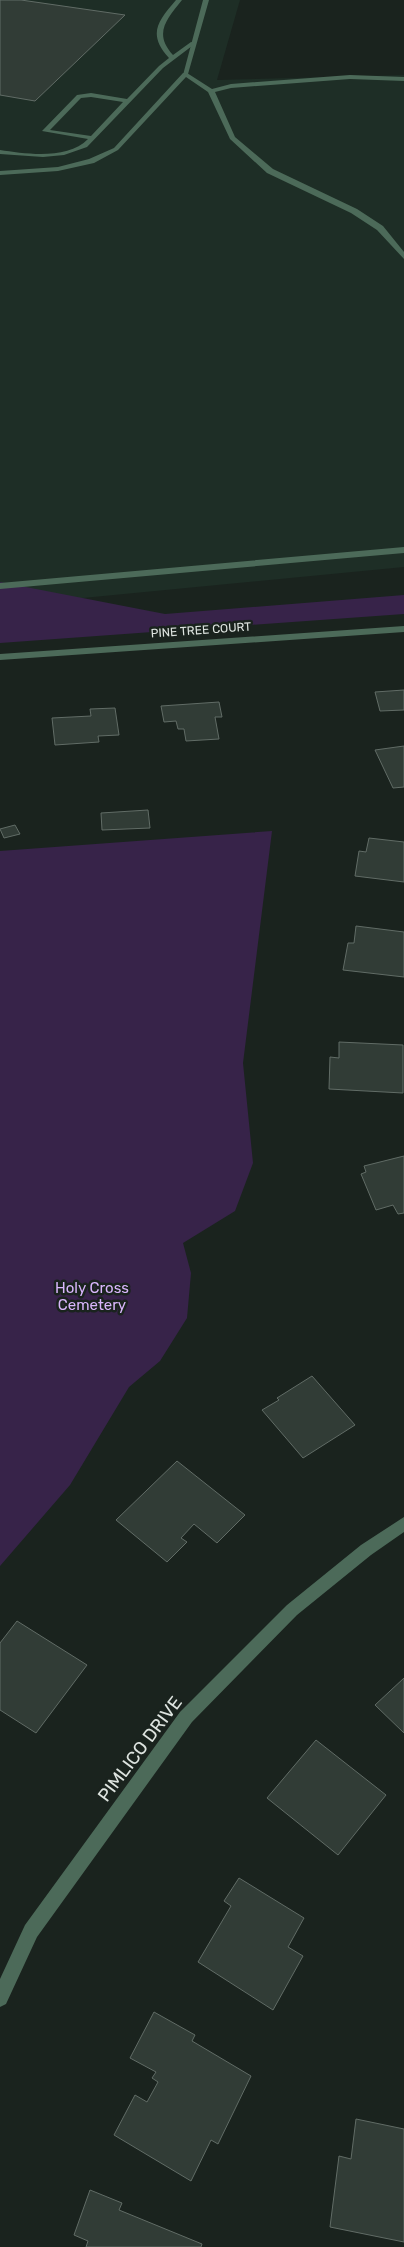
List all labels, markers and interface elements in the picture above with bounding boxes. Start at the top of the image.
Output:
street label: PINE TREE COURT [150,619,252,640]
park label: Holy Cross Cemetery [55,1279,129,1314]
street label: PIMLICO DRIVE [93,1692,187,1806]

